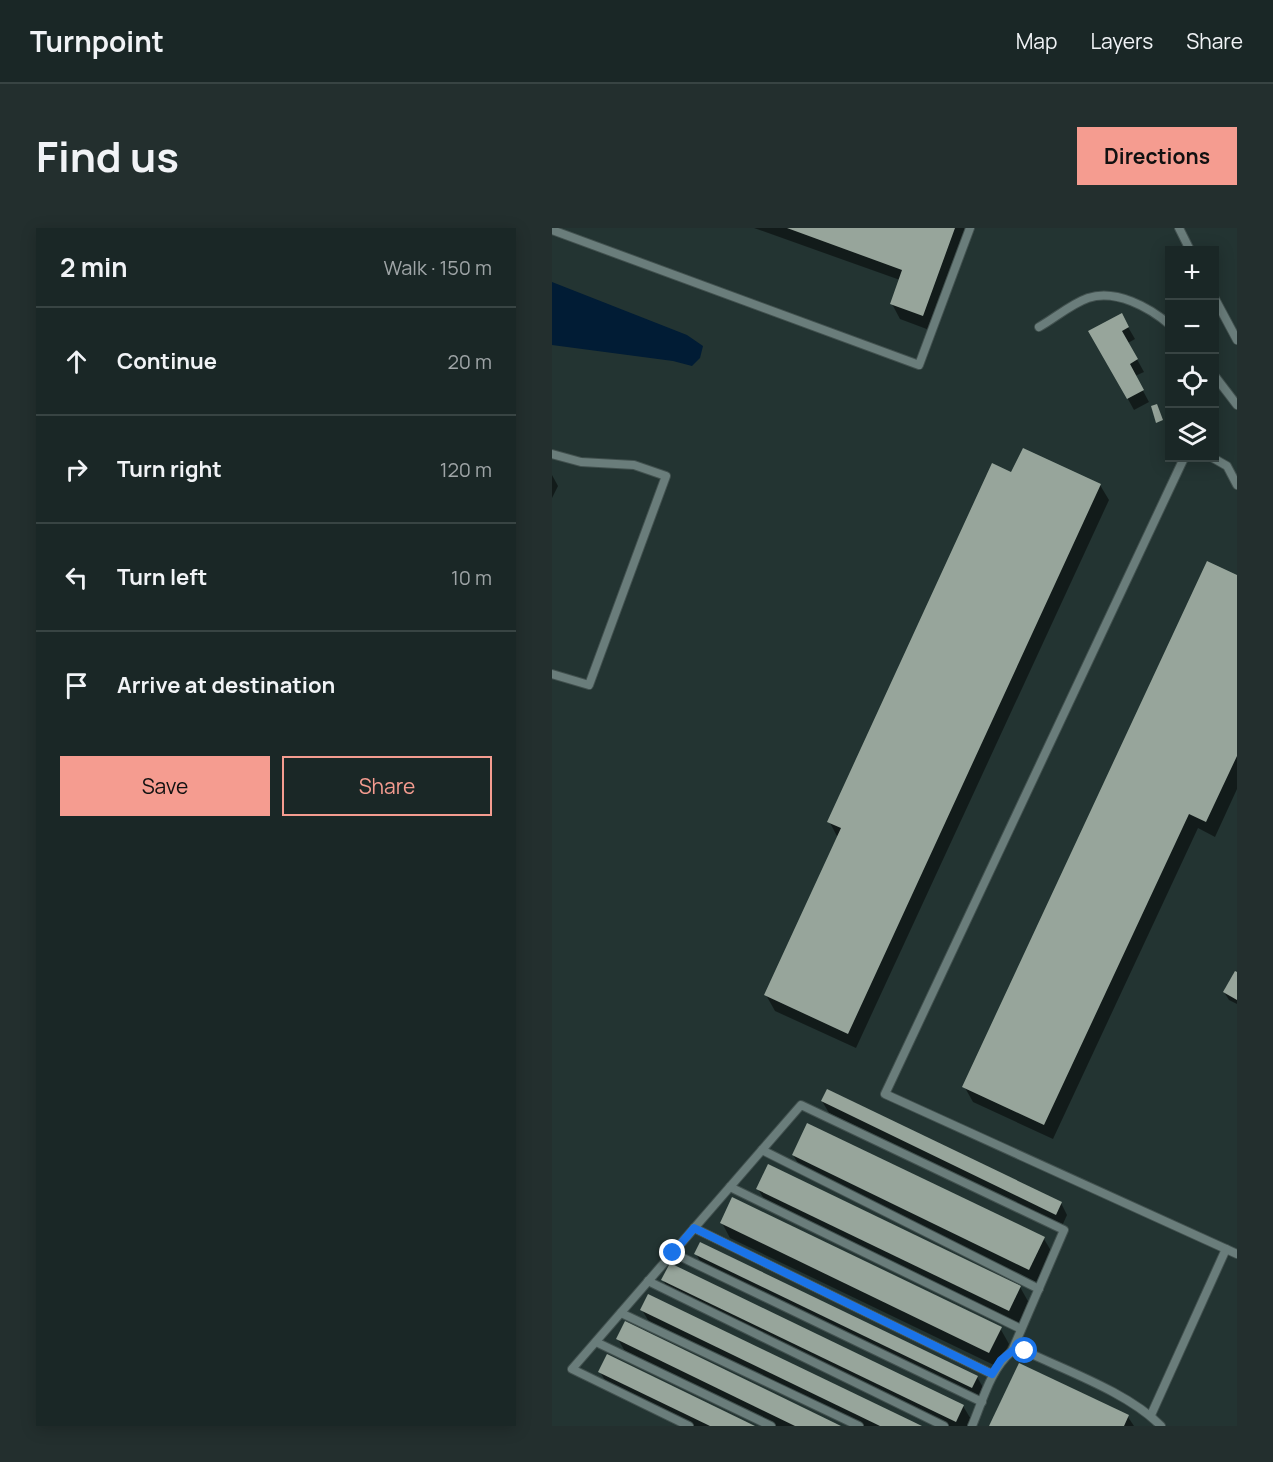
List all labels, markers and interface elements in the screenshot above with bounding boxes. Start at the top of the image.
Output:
text: Turnpoint [30,22,164,60]
text: Map [1016,27,1057,55]
text: Layers [1090,27,1153,55]
text: Share [1186,27,1243,55]
text: Find us [36,127,179,185]
button: Directions [1077,127,1237,185]
map controls [1165,246,1219,462]
button: + [1165,246,1219,300]
text: 2 min [60,249,128,285]
text: Walk · 150 m [383,254,492,281]
button: − [1165,300,1219,354]
icon: ahead [60,345,93,378]
text: Continue [117,346,217,376]
text: 20 m [447,348,492,375]
button: locate [1165,354,1219,408]
button: layers [1165,408,1219,462]
icon: right [60,453,93,486]
text: Turn right [117,454,222,484]
text: 120 m [440,456,492,483]
icon: left [60,561,93,594]
text: Turn left [117,562,207,592]
text: 10 m [451,564,492,591]
icon: arrive [60,669,93,702]
text: Arrive at destination [117,670,335,700]
button: Save [60,756,270,816]
button: Share [282,756,492,816]
route end [659,1239,685,1265]
route start [1011,1337,1037,1363]

